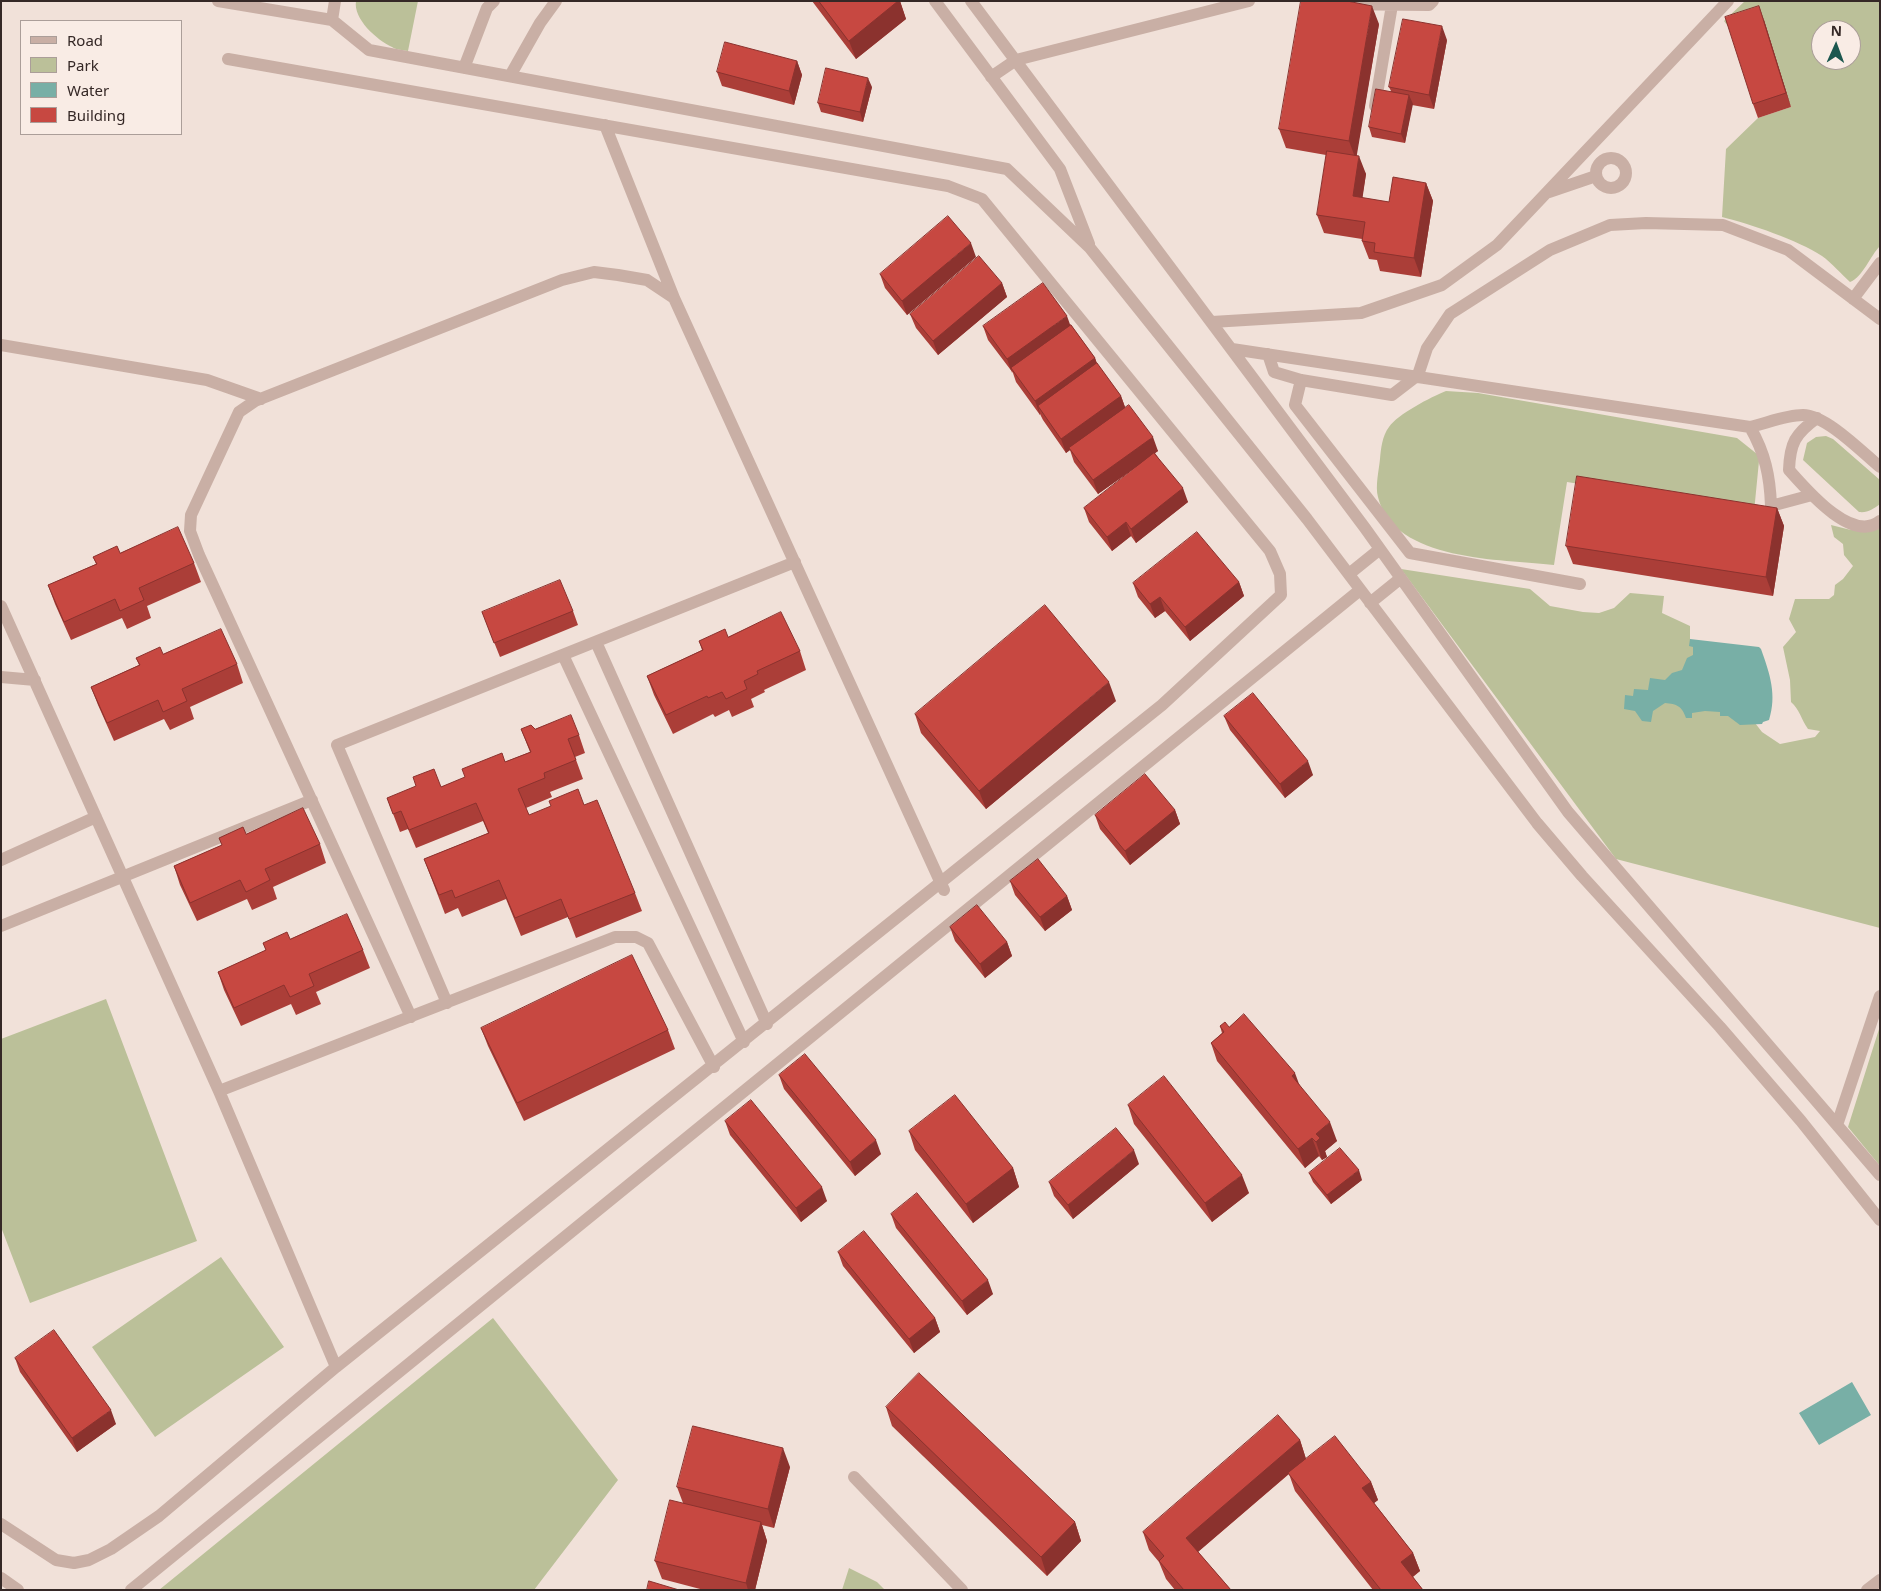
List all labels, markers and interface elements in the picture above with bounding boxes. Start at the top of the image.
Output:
legend [20,20,182,135]
north arrow [1811,20,1861,70]
text: N [1830,21,1843,40]
text: Road [67,30,103,50]
text: Park [67,55,99,75]
text: Water [67,80,109,100]
text: Building [67,105,125,125]

